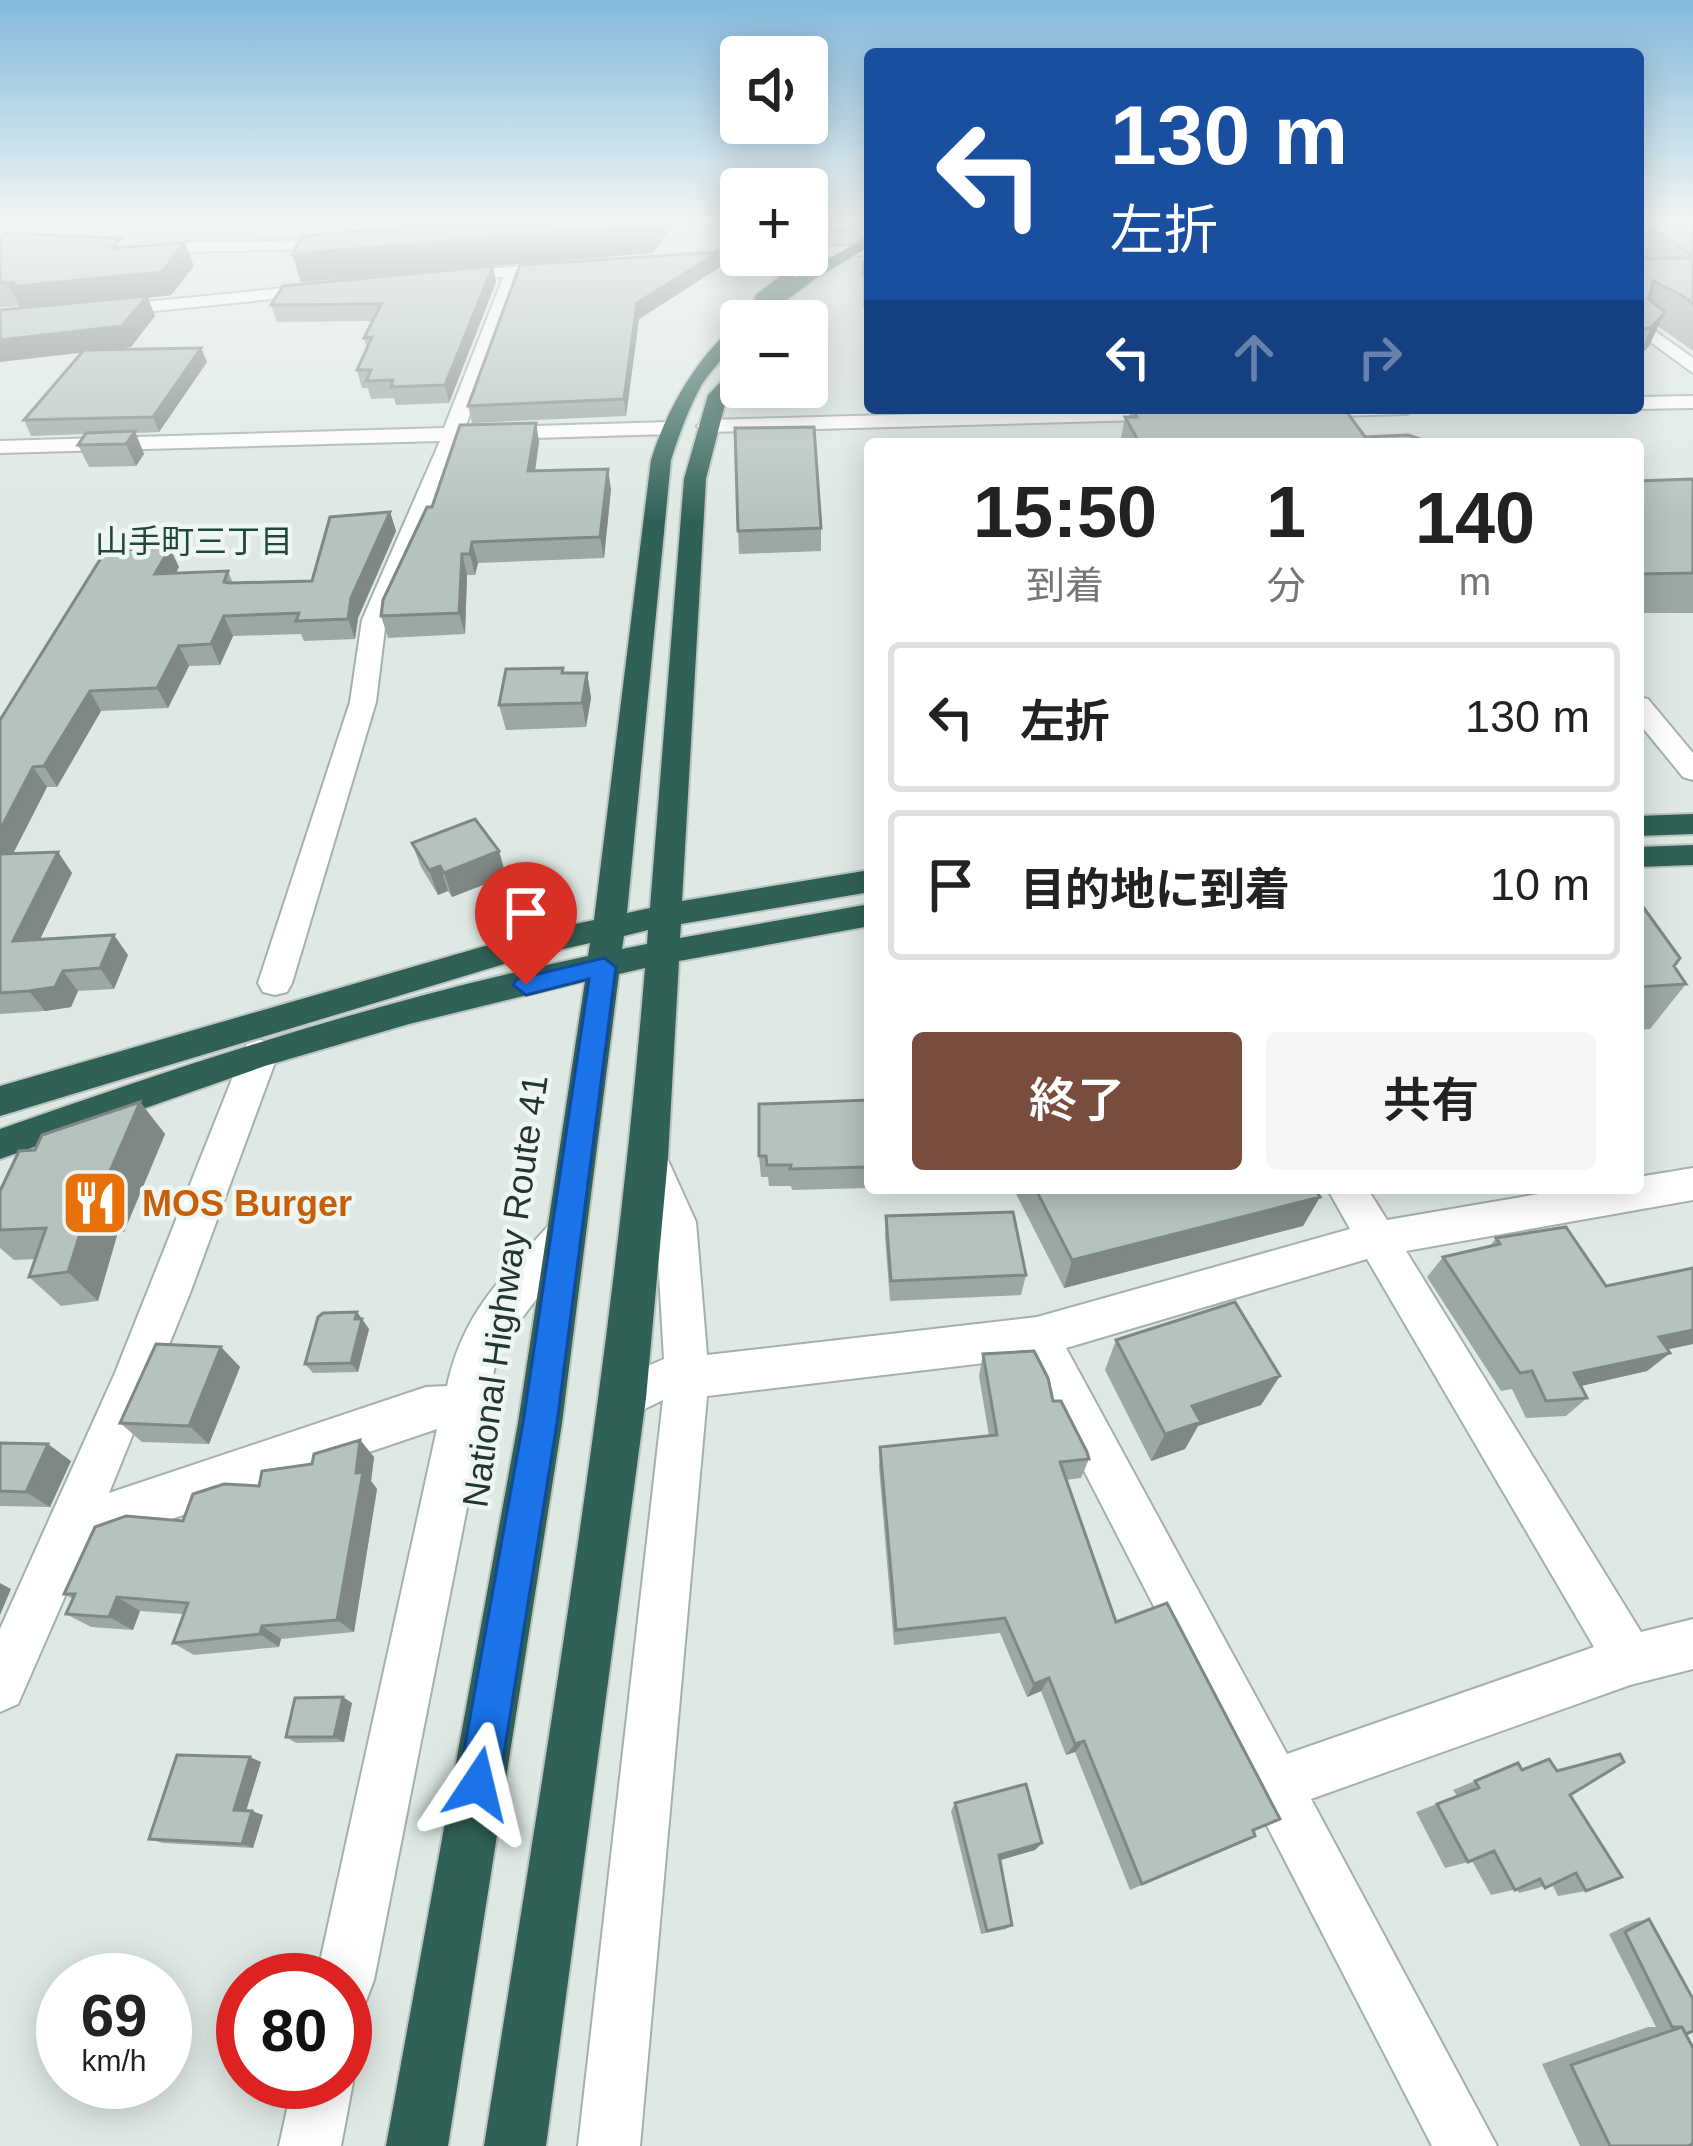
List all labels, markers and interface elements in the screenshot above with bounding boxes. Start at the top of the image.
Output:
map controls [720,36,828,408]
button: sound [720,36,828,144]
text: 130 m [1110,88,1348,182]
icon: left [912,96,1068,252]
button: + [720,168,828,276]
text: 左折 [1110,200,1218,260]
button: − [720,300,828,408]
icon: left [1095,324,1161,390]
icon: ahead [1221,324,1287,390]
icon: right [1347,324,1413,390]
text: 15:50 [973,472,1157,552]
text: 1 [1266,472,1306,552]
text: 140 [1415,478,1535,558]
district label: 山手町三丁目 [95,523,293,560]
text: m [1459,560,1491,603]
text: 到着 [1026,564,1104,607]
text: 分 [1266,564,1306,607]
icon: left [918,684,984,750]
text: 130 m [1465,691,1590,742]
text: 左折 [1020,696,1110,747]
icon: arrive [918,852,984,918]
text: 10 m [1490,859,1590,910]
pin [475,862,577,985]
text: 目的地に到着 [1020,864,1290,915]
icon: arrive [493,880,559,946]
button: 終了 [912,1032,1242,1170]
button: 共有 [1266,1032,1596,1170]
street label: National Highway Route 41 [454,1072,556,1510]
restaurant icon: MOS Burger [60,1168,130,1238]
place label: MOS Burger [142,1183,352,1224]
position arrow [415,1721,541,1847]
speed limit sign: 80 [216,1953,372,2109]
text: 69 [81,1982,147,2049]
text: km/h [81,2044,147,2077]

